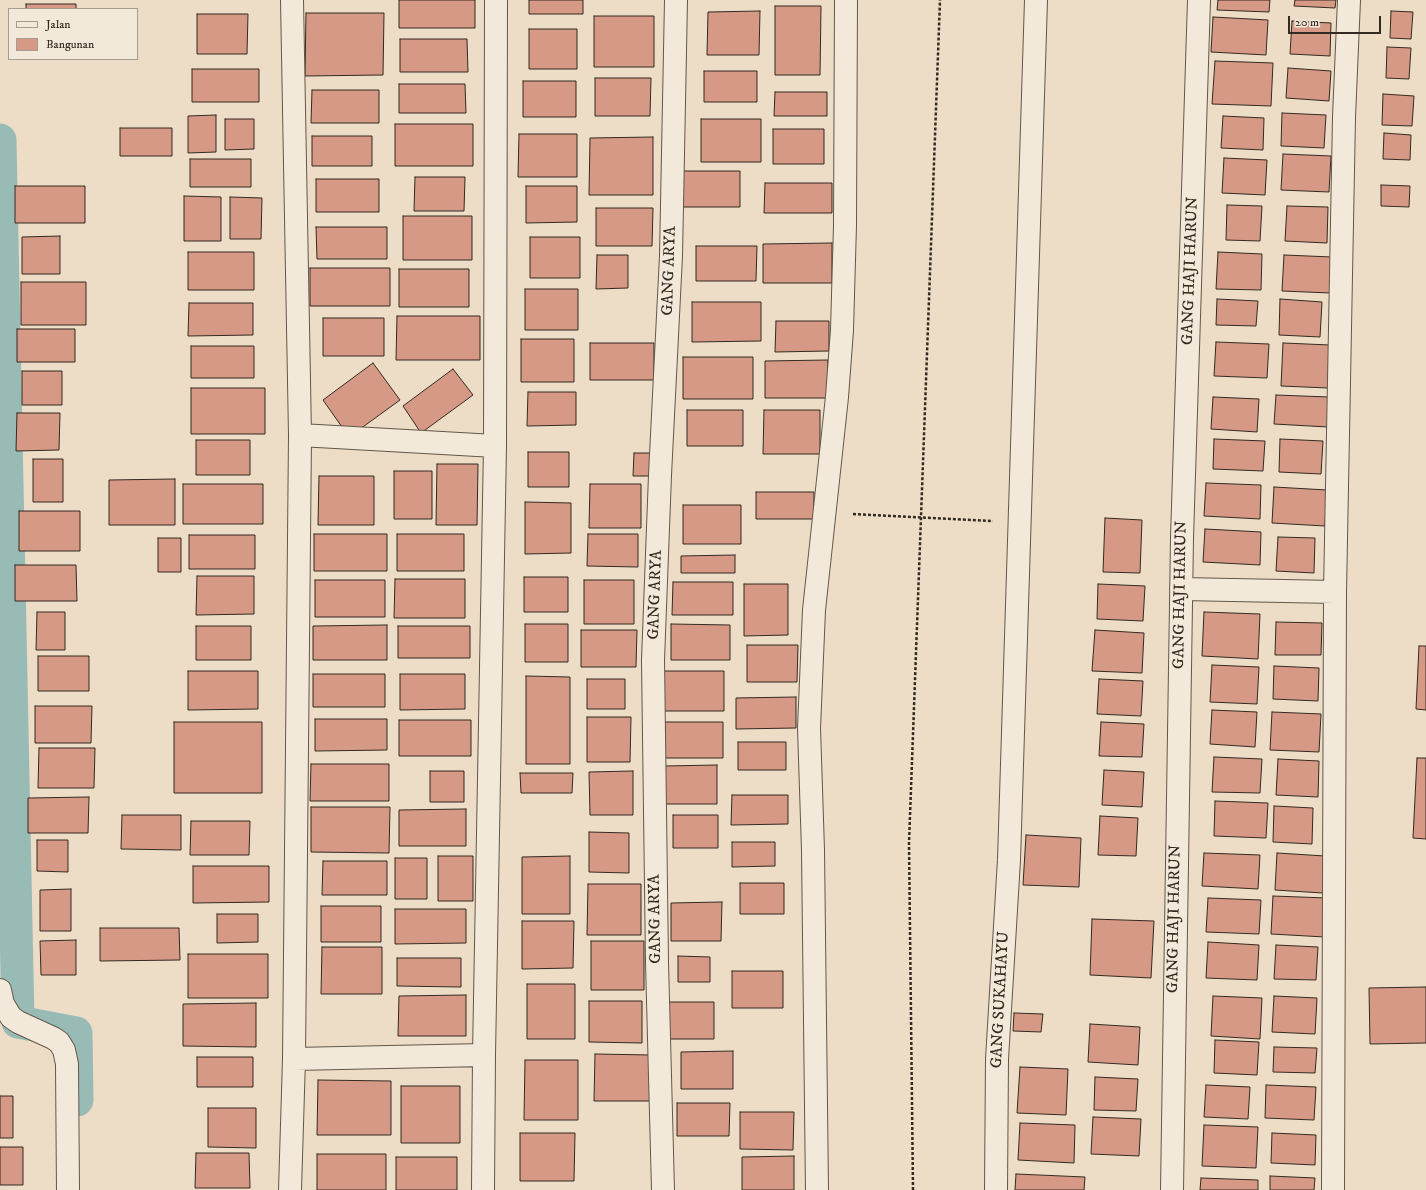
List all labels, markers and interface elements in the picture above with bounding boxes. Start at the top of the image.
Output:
legend [8,8,138,60]
scale bar [1290,8,1383,34]
text: 20 m [1295,15,1319,30]
text: Jalan [46,17,71,32]
text: Bangunan [46,37,94,52]
street label: GANG HAJI HARUN [1179,197,1203,345]
street label: GANG ARYA [659,226,681,316]
street label: GANG HAJI HARUN [1170,521,1192,669]
street label: GANG ARYA [645,550,667,640]
street label: GANG HAJI HARUN [1164,845,1186,993]
street label: GANG ARYA [646,874,666,964]
street label: GANG SUKAHAYU [988,931,1014,1069]

